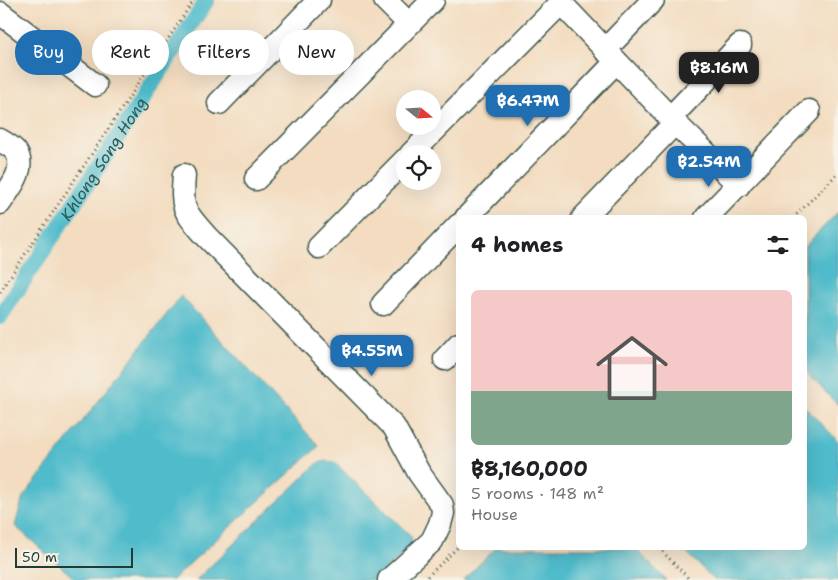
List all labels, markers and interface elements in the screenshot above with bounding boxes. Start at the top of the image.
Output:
chip: Buy [15,30,82,75]
chip: Rent [92,30,169,75]
chip: Filters [179,30,269,75]
chip: New [279,30,354,75]
pin: ฿8.16M [678,52,760,94]
text: ฿8.16M [690,57,748,78]
pin: ฿6.47M [487,84,569,127]
north arrow [396,90,441,135]
map controls [396,90,441,190]
text: ฿6.47M [497,90,559,111]
water label: Khlong Song Hong [56,93,152,225]
button: locate [396,145,441,190]
pin: ฿2.54M [668,146,750,188]
text: ฿2.54M [677,151,741,172]
text: 4 homes [471,231,563,259]
icon: filters [764,231,792,259]
icon: home [587,323,677,413]
pin: ฿4.55M [331,334,413,377]
text: ฿4.55M [341,340,403,361]
text: ฿8,160,000 [471,455,588,483]
text: 5 rooms · 148 m² [471,483,604,504]
text: House [471,504,518,525]
scale bar [15,545,132,568]
text: 50 m [22,548,57,566]

